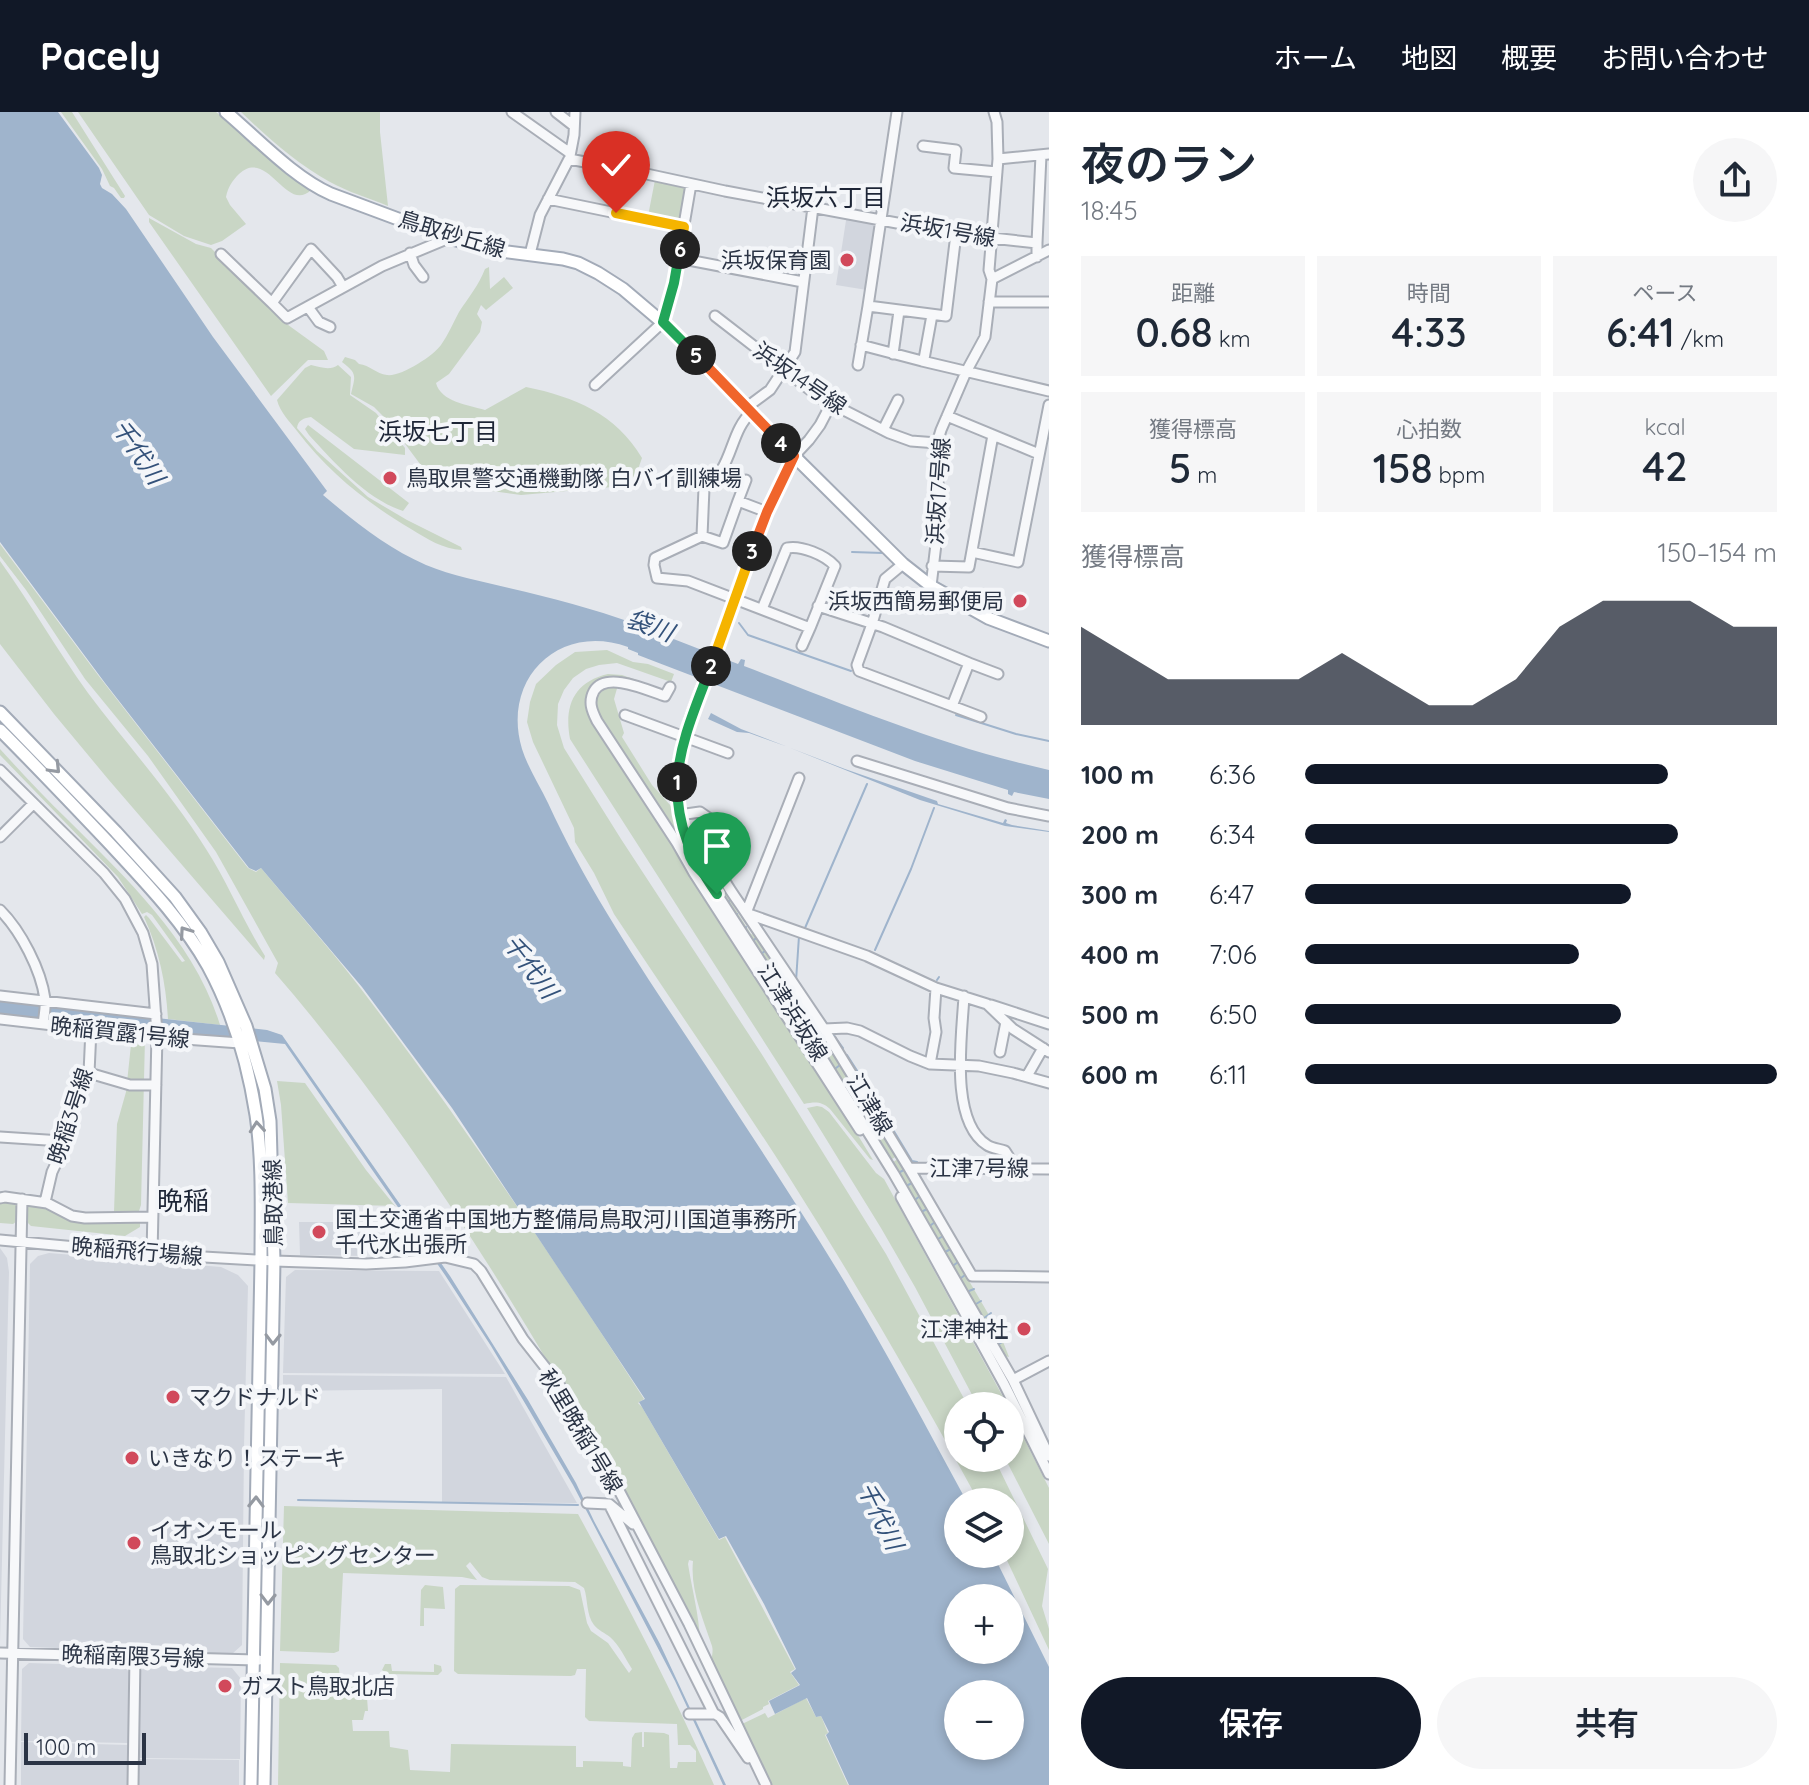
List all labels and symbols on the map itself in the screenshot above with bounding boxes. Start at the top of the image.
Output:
pin [582,131,650,213]
district label: 浜坂六丁目 [766,182,886,212]
street label: 鳥取砂丘線 [395,205,509,263]
street label: 浜坂1号線 [898,208,998,252]
pin: 6 [660,229,700,269]
place label: 浜坂保育園 [721,246,831,274]
marker: 浜坂保育園 [838,251,856,269]
pin: 5 [676,335,716,375]
street label: 浜坂14号線 [748,336,852,420]
water label: 千代川 [106,413,173,492]
district label: 浜坂七丁目 [378,416,498,446]
pin: 4 [761,423,801,463]
street label: 浜坂17号線 [920,436,956,546]
place label: 鳥取県警交通機動隊 白バイ訓練場 [406,464,742,492]
marker: 鳥取県警交通機動隊 白バイ訓練場 [381,469,399,487]
pin: 3 [732,531,772,571]
place label: 浜坂西簡易郵便局 [828,587,1004,615]
marker: 浜坂西簡易郵便局 [1011,592,1029,610]
water label: 袋川 [623,603,681,648]
pin: 2 [691,646,731,686]
one-way arrow [46,759,60,773]
pin: 1 [657,762,697,802]
pin [683,812,751,894]
one-way arrow [181,926,195,941]
water label: 千代川 [497,929,566,1007]
street label: 江津浜坂線 [752,958,834,1066]
street label: 晩稲賀露1号線 [49,1011,191,1053]
street label: 晩稲3号線 [41,1064,99,1168]
street label: 江津線 [841,1068,899,1140]
one-way arrow [249,1120,266,1133]
street label: 江津7号線 [929,1154,1029,1182]
street label: 鳥取港線 [258,1159,288,1247]
district label: 晩稲 [157,1184,209,1217]
place label: 国土交通省中国地方整備局鳥取河川国道事務所 千代水出張所 [335,1205,797,1258]
marker: 国土交通省中国地方整備局鳥取河川国道事務所 千代水出張所 [310,1223,328,1241]
street label: 晩稲飛行場線 [70,1231,204,1271]
place label: 江津神社 [920,1315,1008,1343]
marker: 江津神社 [1015,1320,1033,1338]
one-way arrow [264,1333,282,1346]
street label: 秋里晩稲1号線 [533,1364,629,1498]
place label: マクドナルド [189,1383,321,1411]
marker: マクドナルド [164,1388,182,1406]
place label: いきなり！ステーキ [148,1444,346,1472]
marker: いきなり！ステーキ [123,1449,141,1467]
water label: 千代川 [852,1477,911,1557]
one-way arrow [248,1495,265,1508]
place label: イオンモール 鳥取北ショッピングセンター [150,1516,436,1569]
marker: イオンモール 鳥取北ショッピングセンター [125,1534,143,1552]
one-way arrow [259,1593,277,1606]
street label: 晩稲南隈3号線 [61,1640,205,1672]
place label: ガスト鳥取北店 [241,1672,395,1700]
marker: ガスト鳥取北店 [216,1677,234,1695]
scale bar [24,1729,146,1765]

